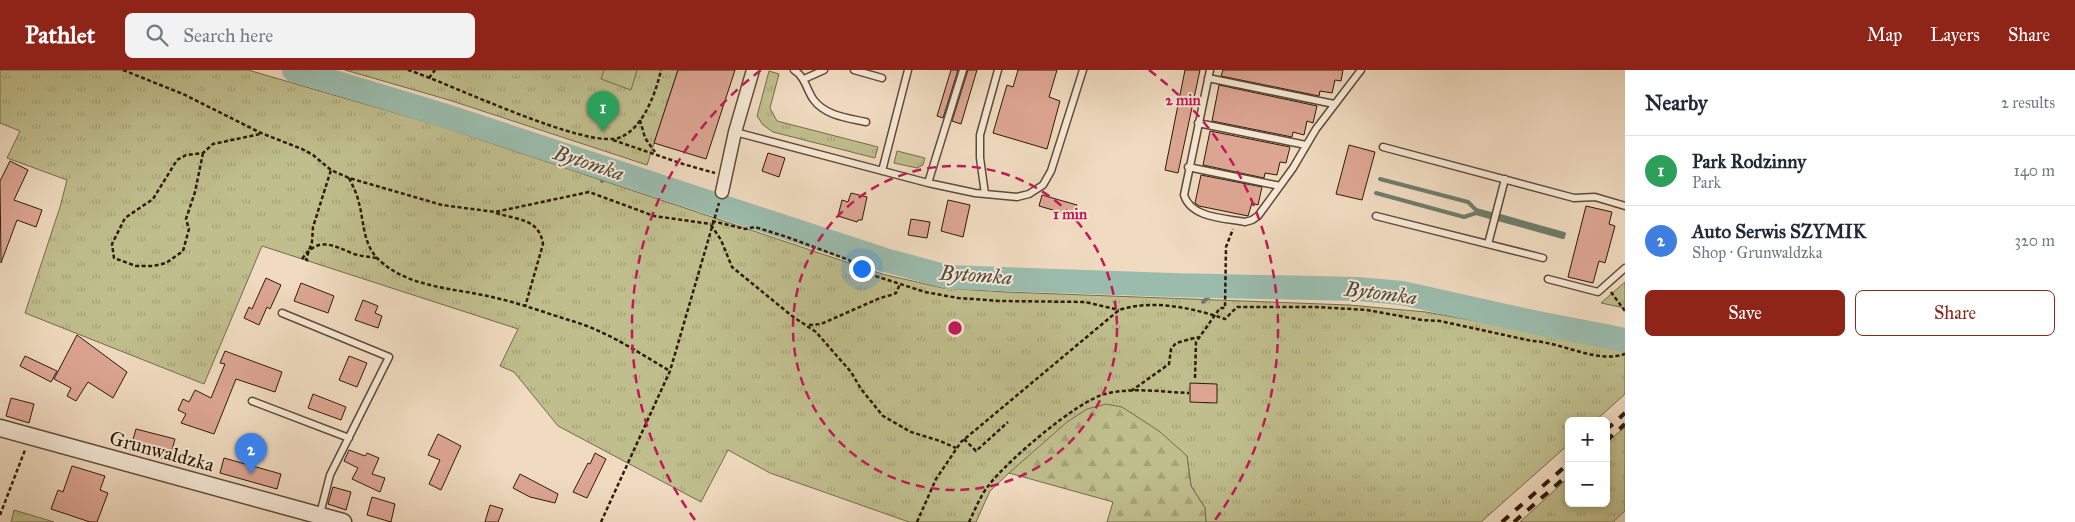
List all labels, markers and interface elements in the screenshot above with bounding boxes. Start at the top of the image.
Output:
search box [125,13,475,58]
text: Pathlet [25,20,95,50]
icon: search [143,21,171,49]
text: Search here [183,24,273,47]
text: Map [1867,24,1902,46]
text: Layers [1930,24,1980,46]
text: Share [2008,24,2050,46]
text: Nearby [1645,90,1708,116]
pin: 1 [587,91,619,132]
text: 2 min [1165,91,1202,109]
text: 2 results [2001,93,2055,112]
water label: Bytomka [550,139,628,187]
text: Park Rodzinny [1692,150,1806,173]
text: 1 [1658,161,1664,180]
text: 140 m [2014,161,2055,180]
text: Park [1692,173,1721,192]
text: 1 min [1053,205,1088,223]
text: Auto Serwis SZYMIK [1692,220,1866,243]
text: 2 [1657,231,1665,250]
text: 320 m [2015,231,2055,250]
text: Shop · Grunwaldzka [1692,243,1823,262]
your location [849,256,875,282]
water label: Bytomka [938,259,1013,291]
water label: Bytomka [1342,276,1419,310]
button: Save [1645,290,1845,336]
button: Share [1855,290,2055,336]
centre of rings [946,319,964,337]
map controls [1565,417,1610,507]
button: + [1565,417,1610,462]
street label: Grunwaldzka [107,426,217,477]
pin: 2 [235,433,267,474]
button: − [1565,462,1610,507]

